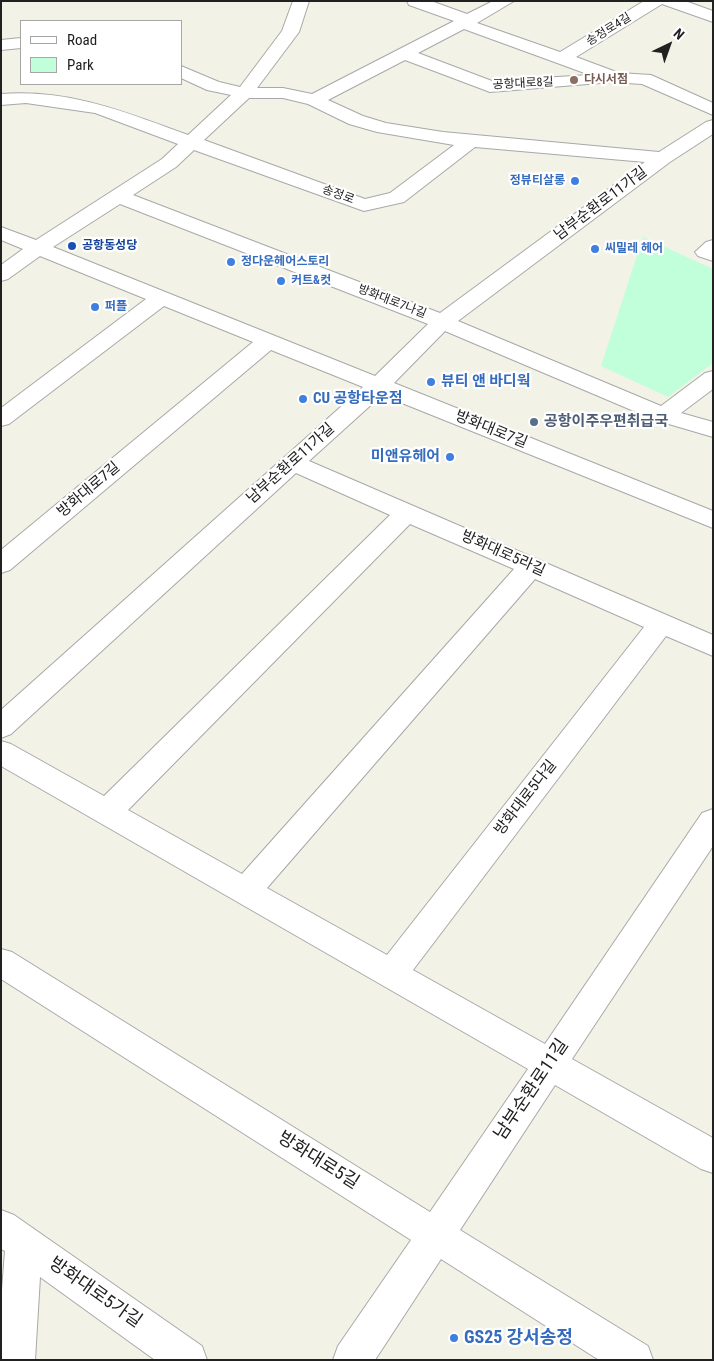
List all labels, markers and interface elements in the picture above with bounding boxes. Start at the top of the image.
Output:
street label: 송정로4길 [584,11,634,49]
legend [20,20,182,85]
north arrow [644,20,694,70]
text: N [670,25,688,43]
text: Road [67,31,97,49]
text: Park [67,56,94,74]
place label: 다시서점 [584,73,628,87]
marker: 다시서점 [568,74,580,86]
street label: 공항대로8길 [492,75,554,93]
street label: 남부순환로11가길 [551,163,651,245]
place label: 정뷰티살롱 [510,174,565,188]
marker: 정뷰티살롱 [569,175,581,187]
street label: 송정로 [320,183,356,207]
place label: 공항동성당 [82,239,137,253]
marker: 공항동성당 [66,240,78,252]
place label: 씨밀레 헤어 [605,242,663,256]
marker: 씨밀레 헤어 [589,243,601,255]
place label: 정다운헤어스토리 [241,255,329,269]
marker: 정다운헤어스토리 [225,256,237,268]
place label: 커트&컷 [291,274,331,288]
marker: 커트&컷 [275,275,287,287]
street label: 방화대로7나길 [356,282,428,322]
place label: 퍼플 [105,300,127,314]
marker: 퍼플 [89,301,101,313]
place label: 뷰티 앤 바디웍 [441,373,531,391]
marker: 뷰티 앤 바디웍 [425,376,437,388]
place label: CU 공항타운점 [313,390,403,408]
marker: CU 공항타운점 [297,393,309,405]
street label: 방화대로7길 [452,407,530,453]
place label: 공항이주우편취급국 [544,413,668,431]
marker: 공항이주우편취급국 [528,416,540,428]
street label: 남부순환로11가길 [244,420,338,508]
place label: 미앤유헤어 [371,448,440,466]
marker: 미앤유헤어 [444,451,456,463]
street label: 방화대로7길 [54,459,124,521]
street label: 방화대로5라길 [458,527,548,581]
street label: 방화대로5다길 [491,757,561,839]
street label: 남부순환로11길 [490,1035,574,1145]
street label: 방화대로5길 [273,1128,363,1194]
street label: 방화대로5가길 [44,1253,146,1333]
place label: GS25 강서송정 [464,1327,573,1349]
marker: GS25 강서송정 [448,1332,460,1344]

